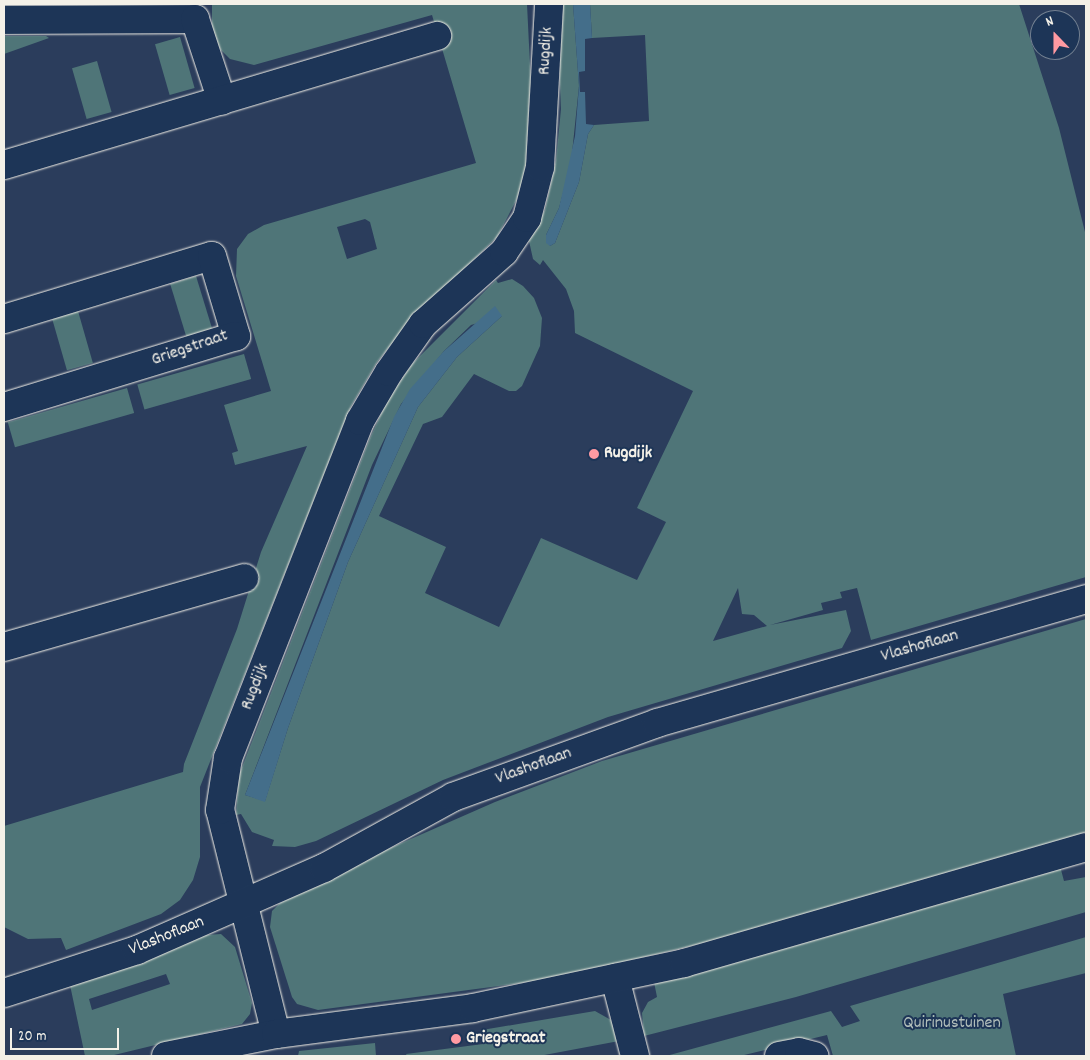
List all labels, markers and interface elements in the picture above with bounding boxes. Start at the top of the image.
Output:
north arrow [1030,10,1080,60]
text: N [1043,11,1057,33]
street label: Rugdijk [535,26,559,76]
street label: Griegstraat [149,326,231,372]
place label: Rugdijk [604,443,652,465]
marker: Rugdijk [588,448,600,460]
street label: Vlashoflaan [879,626,961,668]
street label: Rugdijk [237,661,275,713]
street label: Vlashoflaan [493,743,575,791]
street label: Vlashoflaan [126,912,208,962]
park label: Quirinustuinen [903,1013,1001,1035]
scale bar [12,1018,121,1050]
text: 20 m [18,1026,46,1048]
place label: Griegstraat [466,1028,545,1050]
marker: Griegstraat [450,1033,462,1045]

